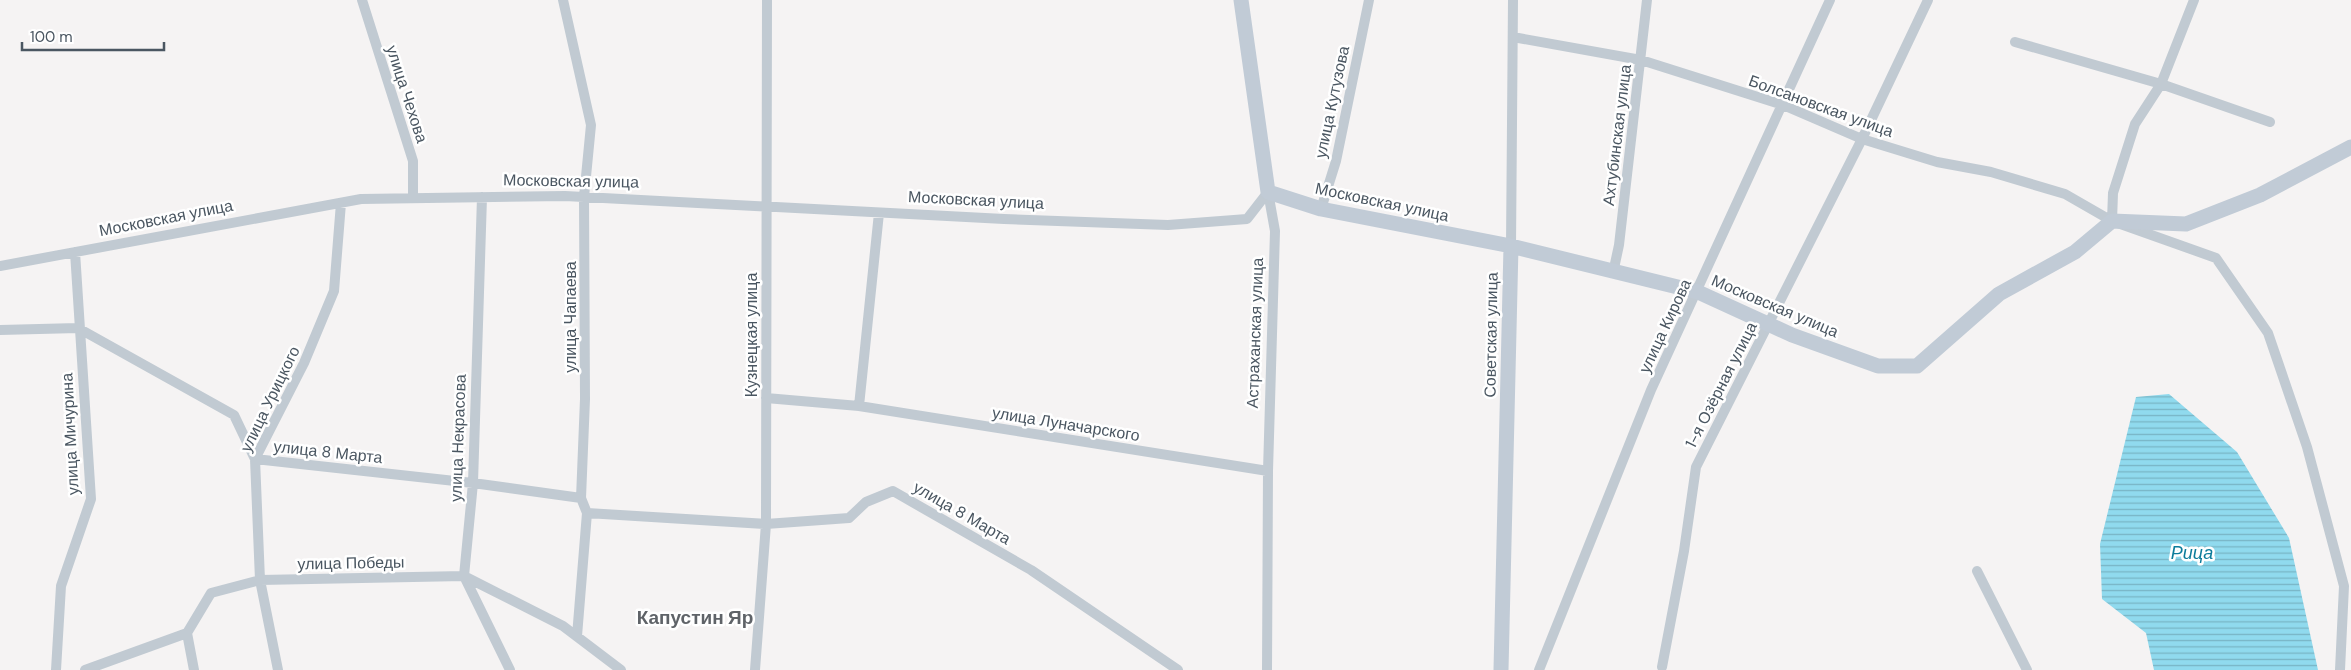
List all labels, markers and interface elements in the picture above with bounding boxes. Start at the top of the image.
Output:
scale bar [22,20,165,52]
text: 100 m [30,27,73,47]
street label: улица Чехова [381,43,433,146]
street label: улица Кутузова [1310,44,1354,160]
street label: Ахтубинская улица [1598,63,1636,207]
street label: Болсановская улица [1746,70,1896,142]
street label: Московская улица [503,169,639,193]
street label: Московская улица [1313,178,1451,226]
street label: Московская улица [908,186,1045,214]
street label: Московская улица [97,195,235,241]
street label: Астраханская улица [1242,257,1268,409]
street label: улица Чапаева [560,261,581,373]
street label: Московская улица [1708,270,1842,342]
street label: Советская улица [1479,272,1503,398]
street label: Кузнецкая улица [741,273,762,397]
street label: улица Кирова [1634,275,1696,376]
street label: 1-я Озёрная улица [1680,318,1762,452]
street label: улица Урицкого [235,343,305,455]
street label: улица Мичурина [56,372,84,496]
street label: улица Некрасова [445,374,471,502]
street label: улица Луначарского [991,402,1141,446]
street label: улица 8 Марта [273,436,384,468]
street label: улица 8 Марта [909,477,1015,549]
water label: Рица [2171,541,2213,565]
street label: улица Победы [297,552,405,574]
district label: Капустин Яр [637,605,753,630]

